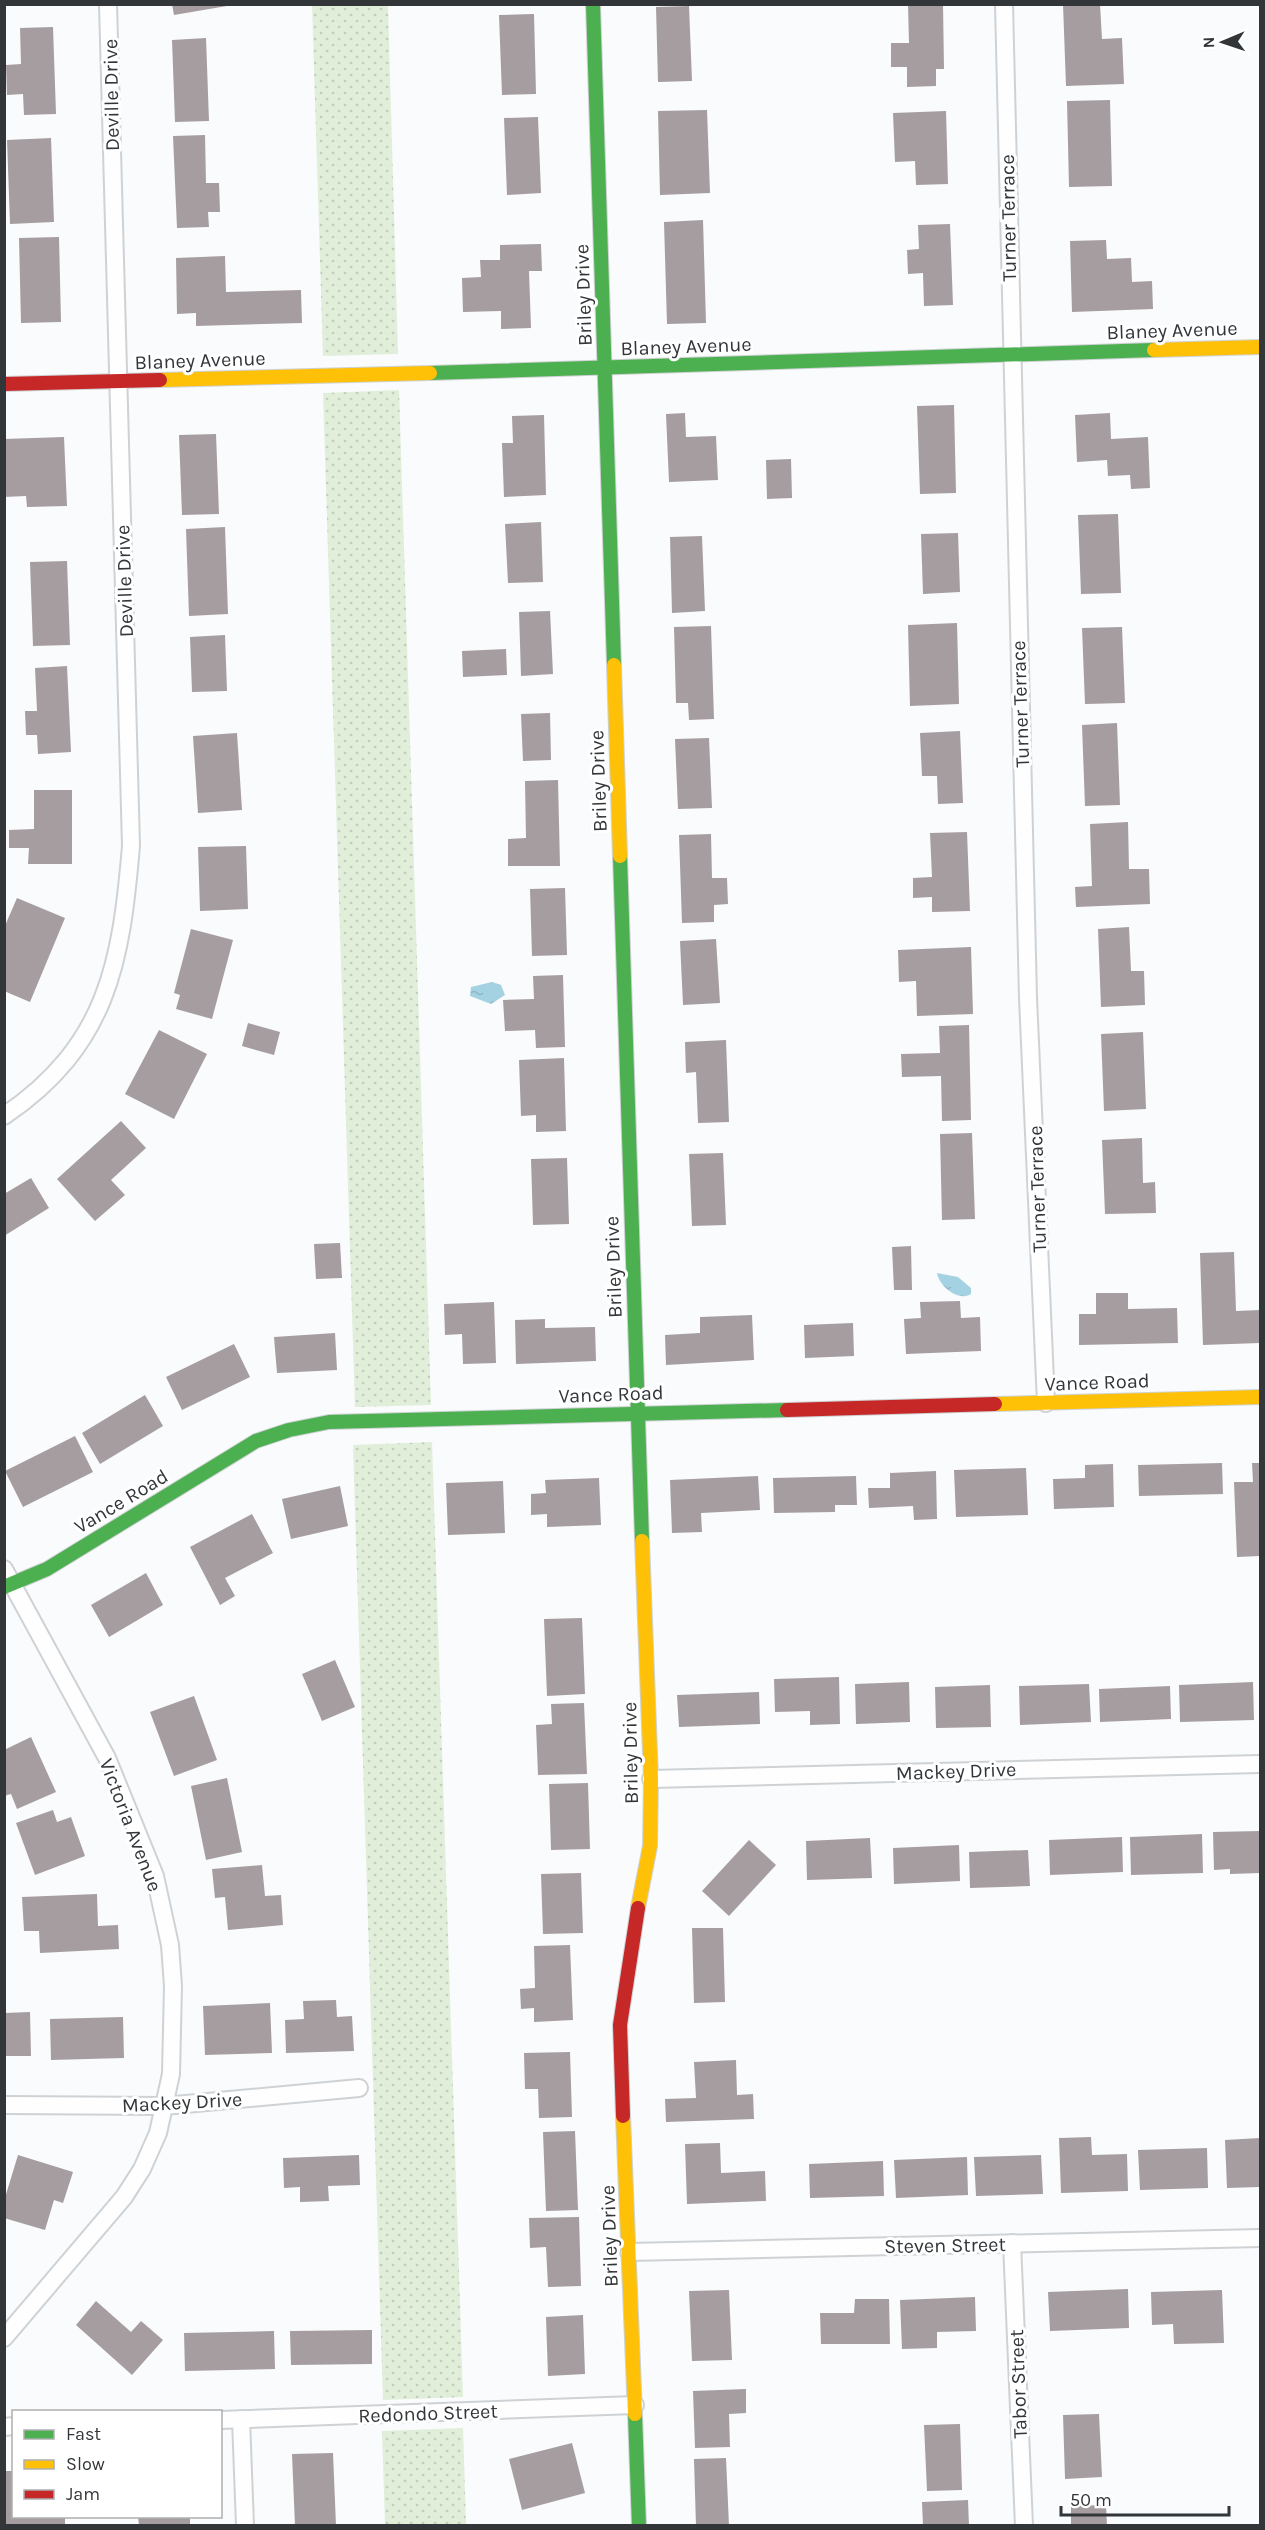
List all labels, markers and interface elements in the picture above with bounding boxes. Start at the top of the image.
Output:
north arrow [1193,12,1253,72]
text: N [1199,36,1218,49]
street label: Deville Drive [99,39,124,151]
street label: Turner Terrace [996,154,1021,282]
street label: Briley Drive [570,243,597,346]
street label: Blaney Avenue [1106,317,1238,344]
street label: Blaney Avenue [620,333,752,360]
street label: Blaney Avenue [134,347,266,374]
street label: Deville Drive [111,524,138,638]
street label: Turner Terrace [1007,640,1034,768]
street label: Briley Drive [585,729,612,832]
street label: Turner Terrace [1024,1125,1051,1253]
street label: Briley Drive [600,1215,627,1318]
street label: Vance Road [1044,1369,1150,1396]
street label: Vance Road [558,1381,664,1408]
street label: Vance Road [70,1465,172,1538]
street label: Briley Drive [618,1702,643,1804]
street label: Victoria Avenue [95,1755,166,1895]
street label: Mackey Drive [895,1758,1017,1785]
street label: Mackey Drive [121,2088,243,2117]
street label: Briley Drive [596,2184,623,2287]
street label: Steven Street [884,2233,1007,2258]
street label: Tabor Street [1005,2329,1032,2439]
street label: Redondo Street [358,2400,499,2427]
legend [12,2410,222,2518]
text: Fast [66,2423,101,2445]
text: Slow [66,2453,105,2475]
scale bar [1061,2479,1229,2517]
text: Jam [66,2483,100,2505]
text: 50 m [1070,2489,1112,2511]

